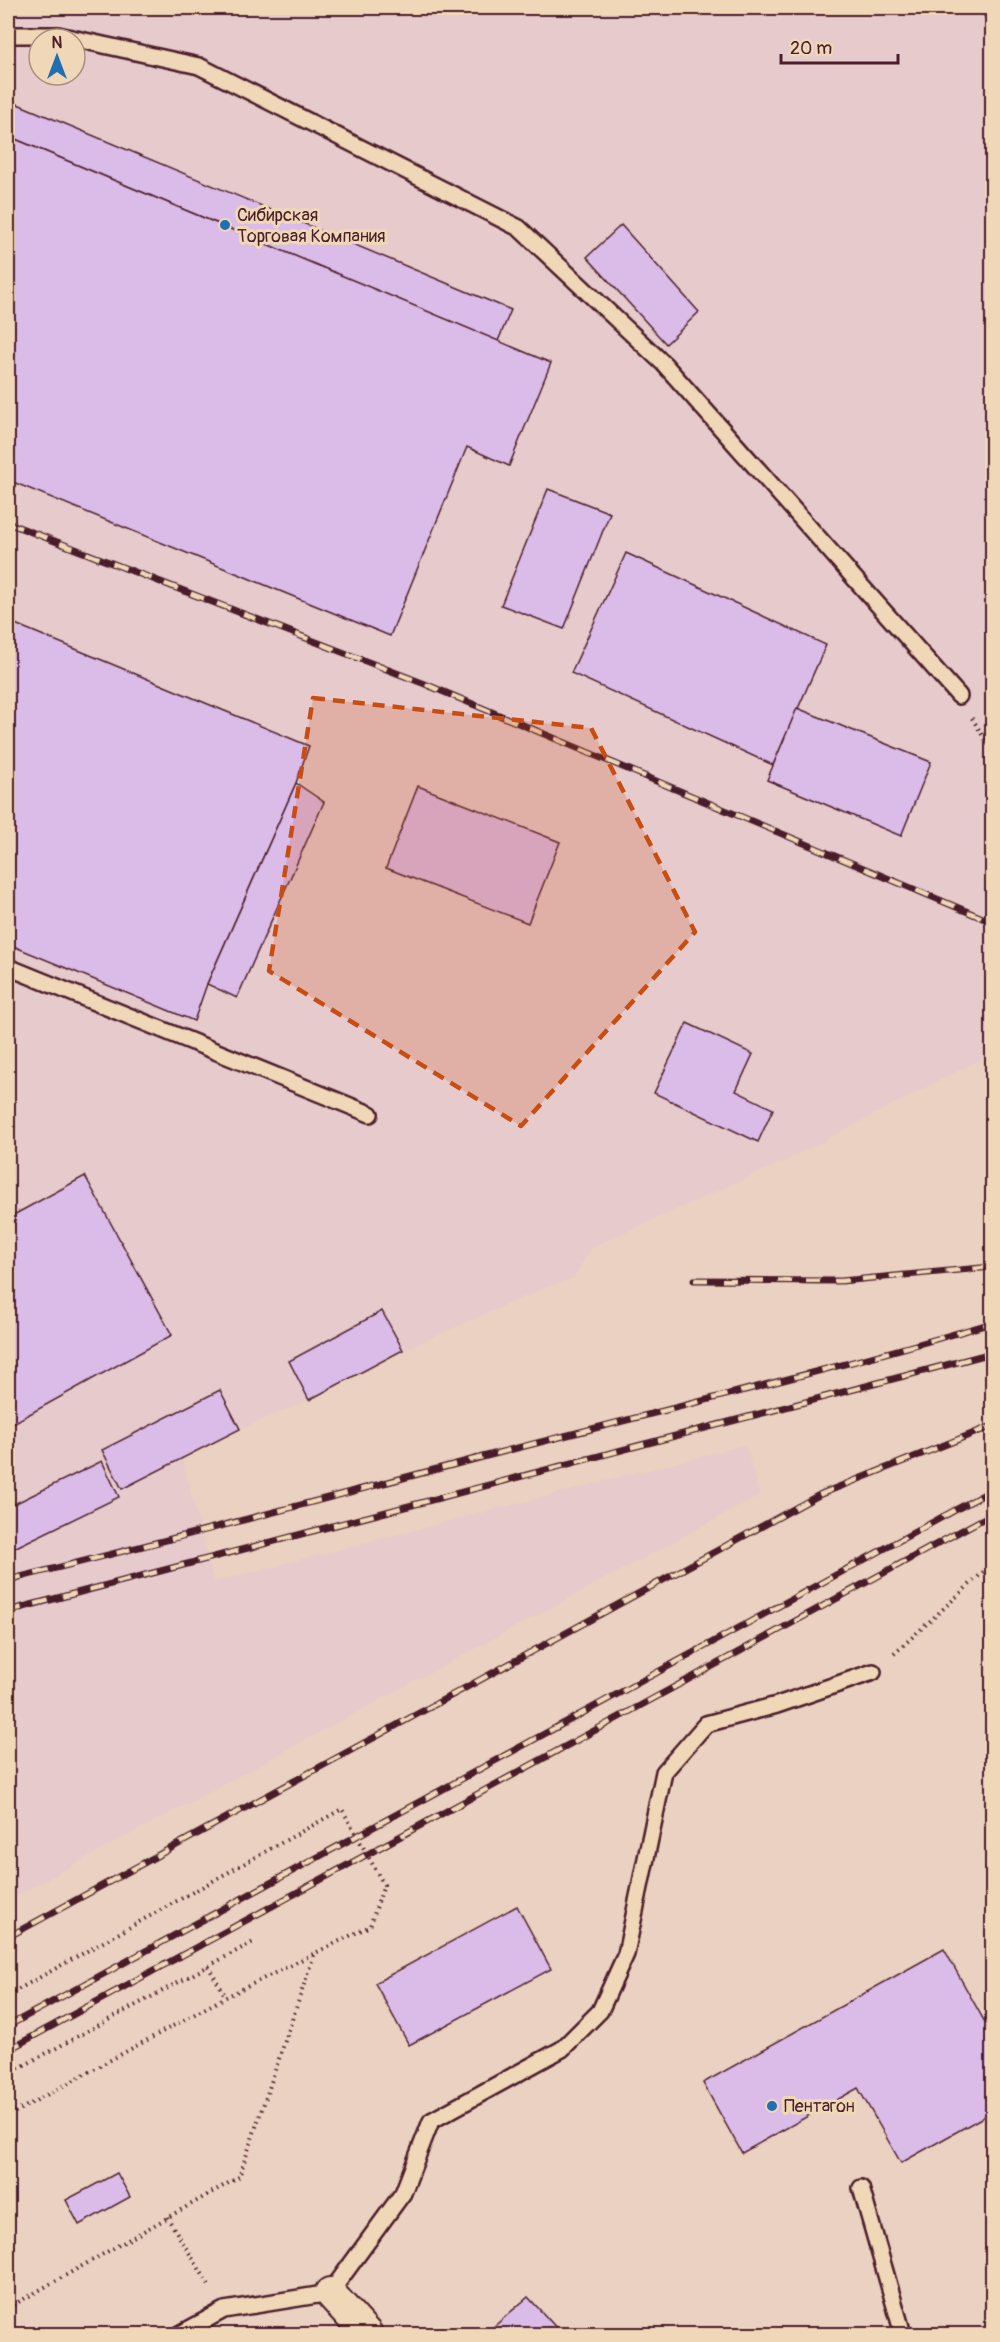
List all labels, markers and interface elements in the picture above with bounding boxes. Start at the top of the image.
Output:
north arrow [27,27,87,87]
scale bar [781,27,898,65]
text: N [52,33,63,53]
text: 20 m [790,37,832,60]
place label: Сибирская Торговая Компания [237,204,385,248]
marker: Сибирская Торговая Компания [218,218,232,232]
place label: Пентагон [784,2095,855,2118]
marker: Пентагон [765,2099,779,2113]

